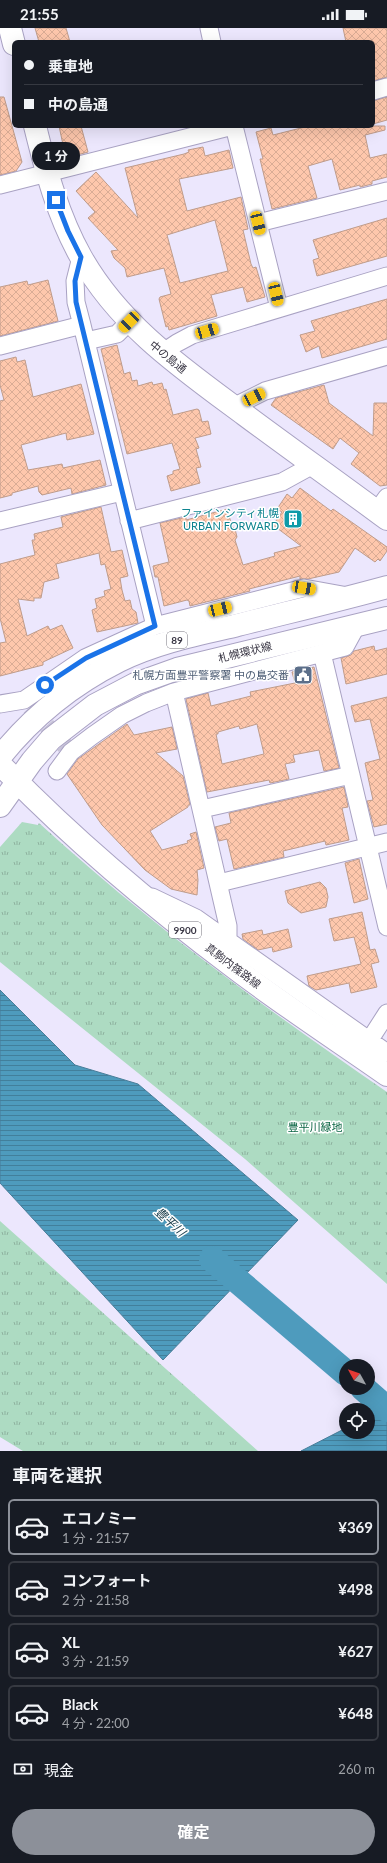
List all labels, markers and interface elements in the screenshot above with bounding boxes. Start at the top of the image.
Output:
text: 21:55 [20,5,59,23]
text: 乗車地 [48,57,93,75]
text: 中の島通 [48,95,108,113]
callout: 1 分 [32,142,80,170]
text: 1 分 [44,148,68,164]
route end [47,191,65,209]
car [249,210,267,236]
car [267,281,285,307]
car [116,309,142,335]
car [194,322,220,340]
street label: 中の島通 [147,338,190,376]
car [241,386,267,408]
place label: ファインシティ札幌 URBAN FORWARD [181,506,279,532]
building icon: ファインシティ札幌 URBAN FORWARD [282,508,304,530]
car [291,580,317,596]
car [207,600,233,618]
road number: 89 [167,632,187,648]
street label: 札幌環状線 [217,639,273,664]
public building icon: 札幌方面豊平警察署 中の島交番 [292,664,314,686]
place label: 札幌方面豊平警察署 中の島交番 [132,668,289,681]
route start [36,676,54,694]
road number: 9900 [169,922,201,938]
street label: 真駒内篠路線 [203,941,264,991]
park label: 豊平川緑地 [288,1120,343,1133]
water label: 豊平川 [152,1204,190,1241]
north arrow [339,1359,375,1395]
map controls [339,1359,375,1439]
button: locate [339,1403,375,1439]
text: 車両を選択 [12,1464,102,1486]
icon: car [14,1509,50,1545]
text: エコノミー [62,1509,137,1527]
text: ¥369 [338,1518,373,1536]
text: 1 分 · 21:57 [62,1530,129,1546]
icon: car [14,1571,50,1607]
text: コンフォート [62,1571,152,1589]
text: ¥498 [338,1580,373,1598]
text: 2 分 · 21:58 [62,1592,129,1608]
icon: car [14,1633,50,1669]
text: XL [62,1633,80,1651]
text: ¥627 [338,1642,373,1660]
text: 3 分 · 21:59 [62,1653,129,1669]
icon: car [14,1695,50,1731]
text: Black [62,1695,98,1713]
text: ¥648 [338,1704,373,1722]
text: 4 分 · 22:00 [62,1715,129,1731]
icon: cash [12,1758,34,1780]
text: 現金 [44,1761,74,1779]
text: 260 m [338,1761,375,1777]
button: 確定 [12,1809,375,1855]

